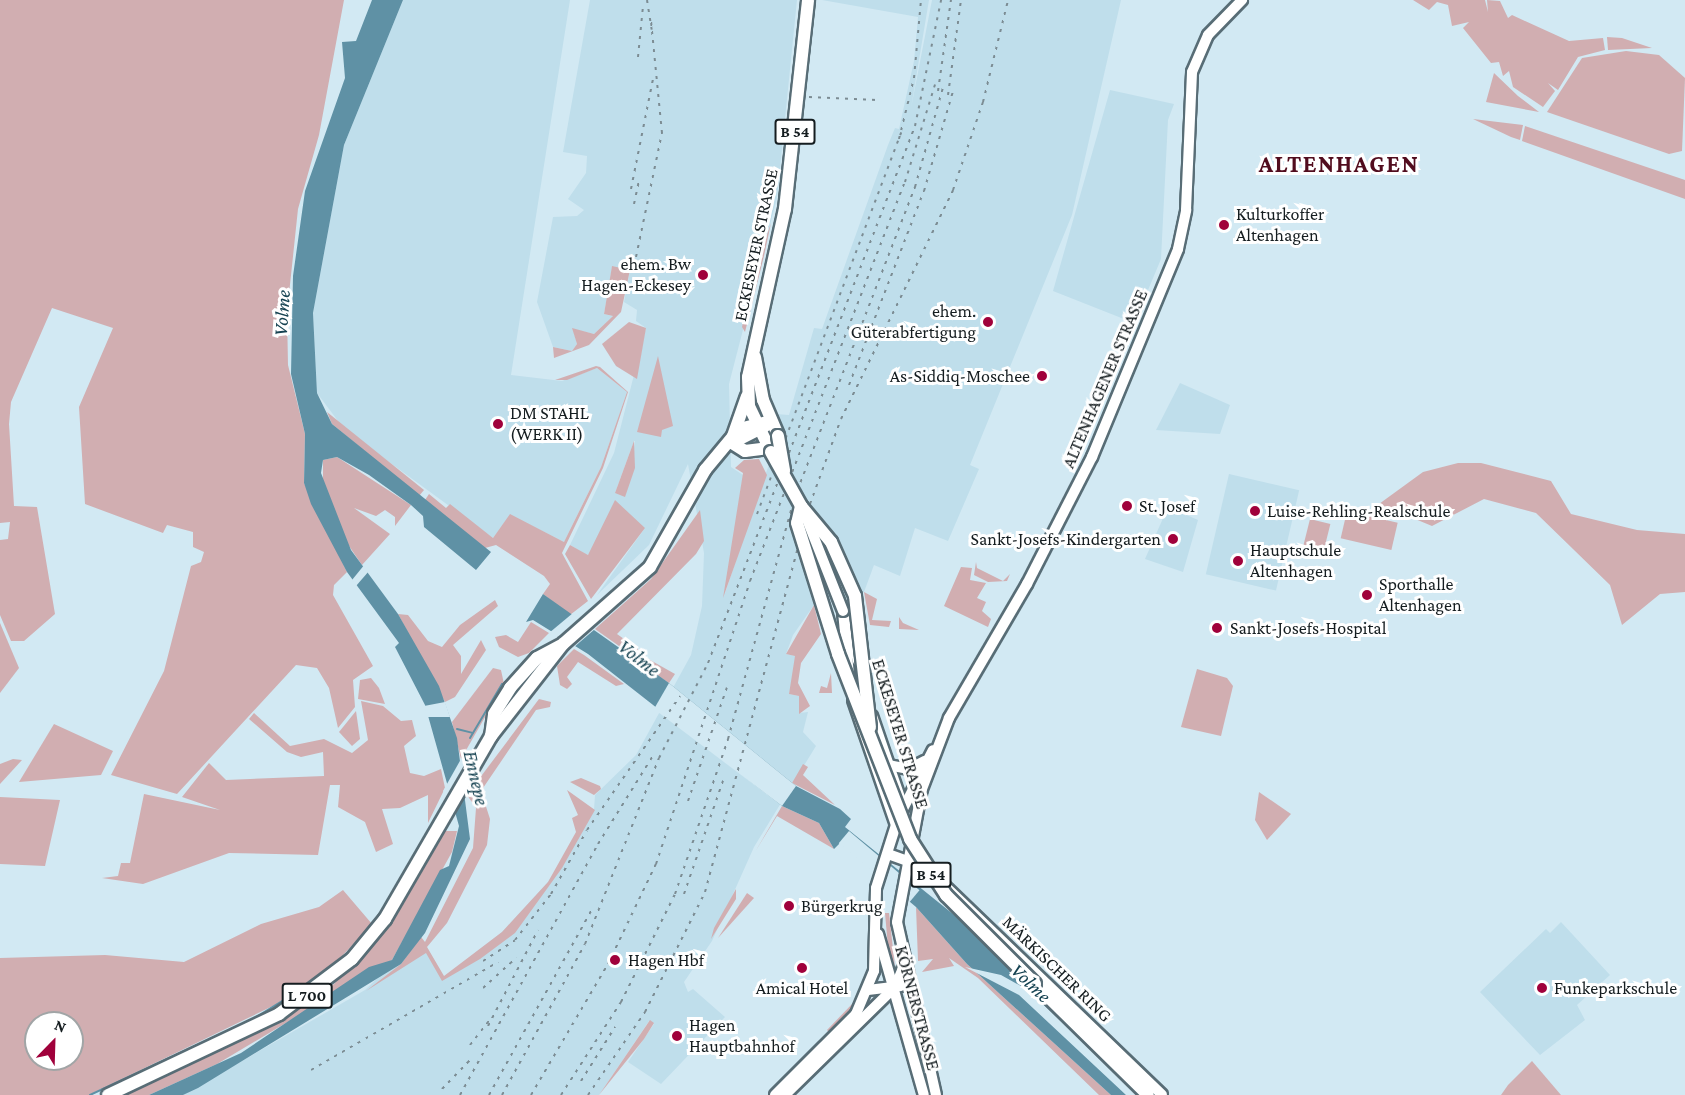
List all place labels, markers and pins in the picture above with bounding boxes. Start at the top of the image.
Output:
place label: Kulturkoffer Altenhagen [1236,204,1324,246]
marker: Kulturkoffer Altenhagen [1217,218,1231,232]
place label: ehem. Bw Hagen-Eckesey [581,254,691,296]
marker: ehem. Bw Hagen-Eckesey [696,268,710,282]
place label: ehem. Güterabfertigung [851,301,976,344]
marker: ehem. Güterabfertigung [981,315,995,329]
place label: As-Siddiq-Moschee [890,365,1030,387]
marker: As-Siddiq-Moschee [1035,369,1049,383]
place label: DM STAHL (WERK II) [510,403,589,446]
marker: DM STAHL (WERK II) [491,417,505,431]
place label: St. Josef [1139,495,1195,517]
marker: St. Josef [1120,499,1134,513]
place label: Luise-Rehling-Realschule [1267,500,1450,522]
marker: Luise-Rehling-Realschule [1248,504,1262,518]
place label: Sankt-Josefs-Kindergarten [971,528,1161,550]
marker: Sankt-Josefs-Kindergarten [1166,532,1180,546]
place label: Hauptschule Altenhagen [1250,540,1341,582]
marker: Hauptschule Altenhagen [1231,554,1245,568]
place label: Sporthalle Altenhagen [1379,574,1462,616]
marker: Sporthalle Altenhagen [1360,588,1374,602]
place label: Sankt-Josefs-Hospital [1230,617,1386,639]
marker: Sankt-Josefs-Hospital [1208,619,1226,637]
place label: Bürgerkrug [801,895,883,917]
marker: Bürgerkrug [782,899,796,913]
place label: Hagen Hbf [628,949,704,971]
marker: Hagen Hbf [606,951,624,969]
marker: Amical Hotel [795,961,809,975]
place label: Amical Hotel [756,977,848,999]
place label: Funkeparkschule [1554,977,1677,999]
marker: Funkeparkschule [1535,981,1549,995]
place label: Hagen Hauptbahnhof [689,1015,795,1058]
marker: Hagen Hauptbahnhof [670,1029,684,1043]

